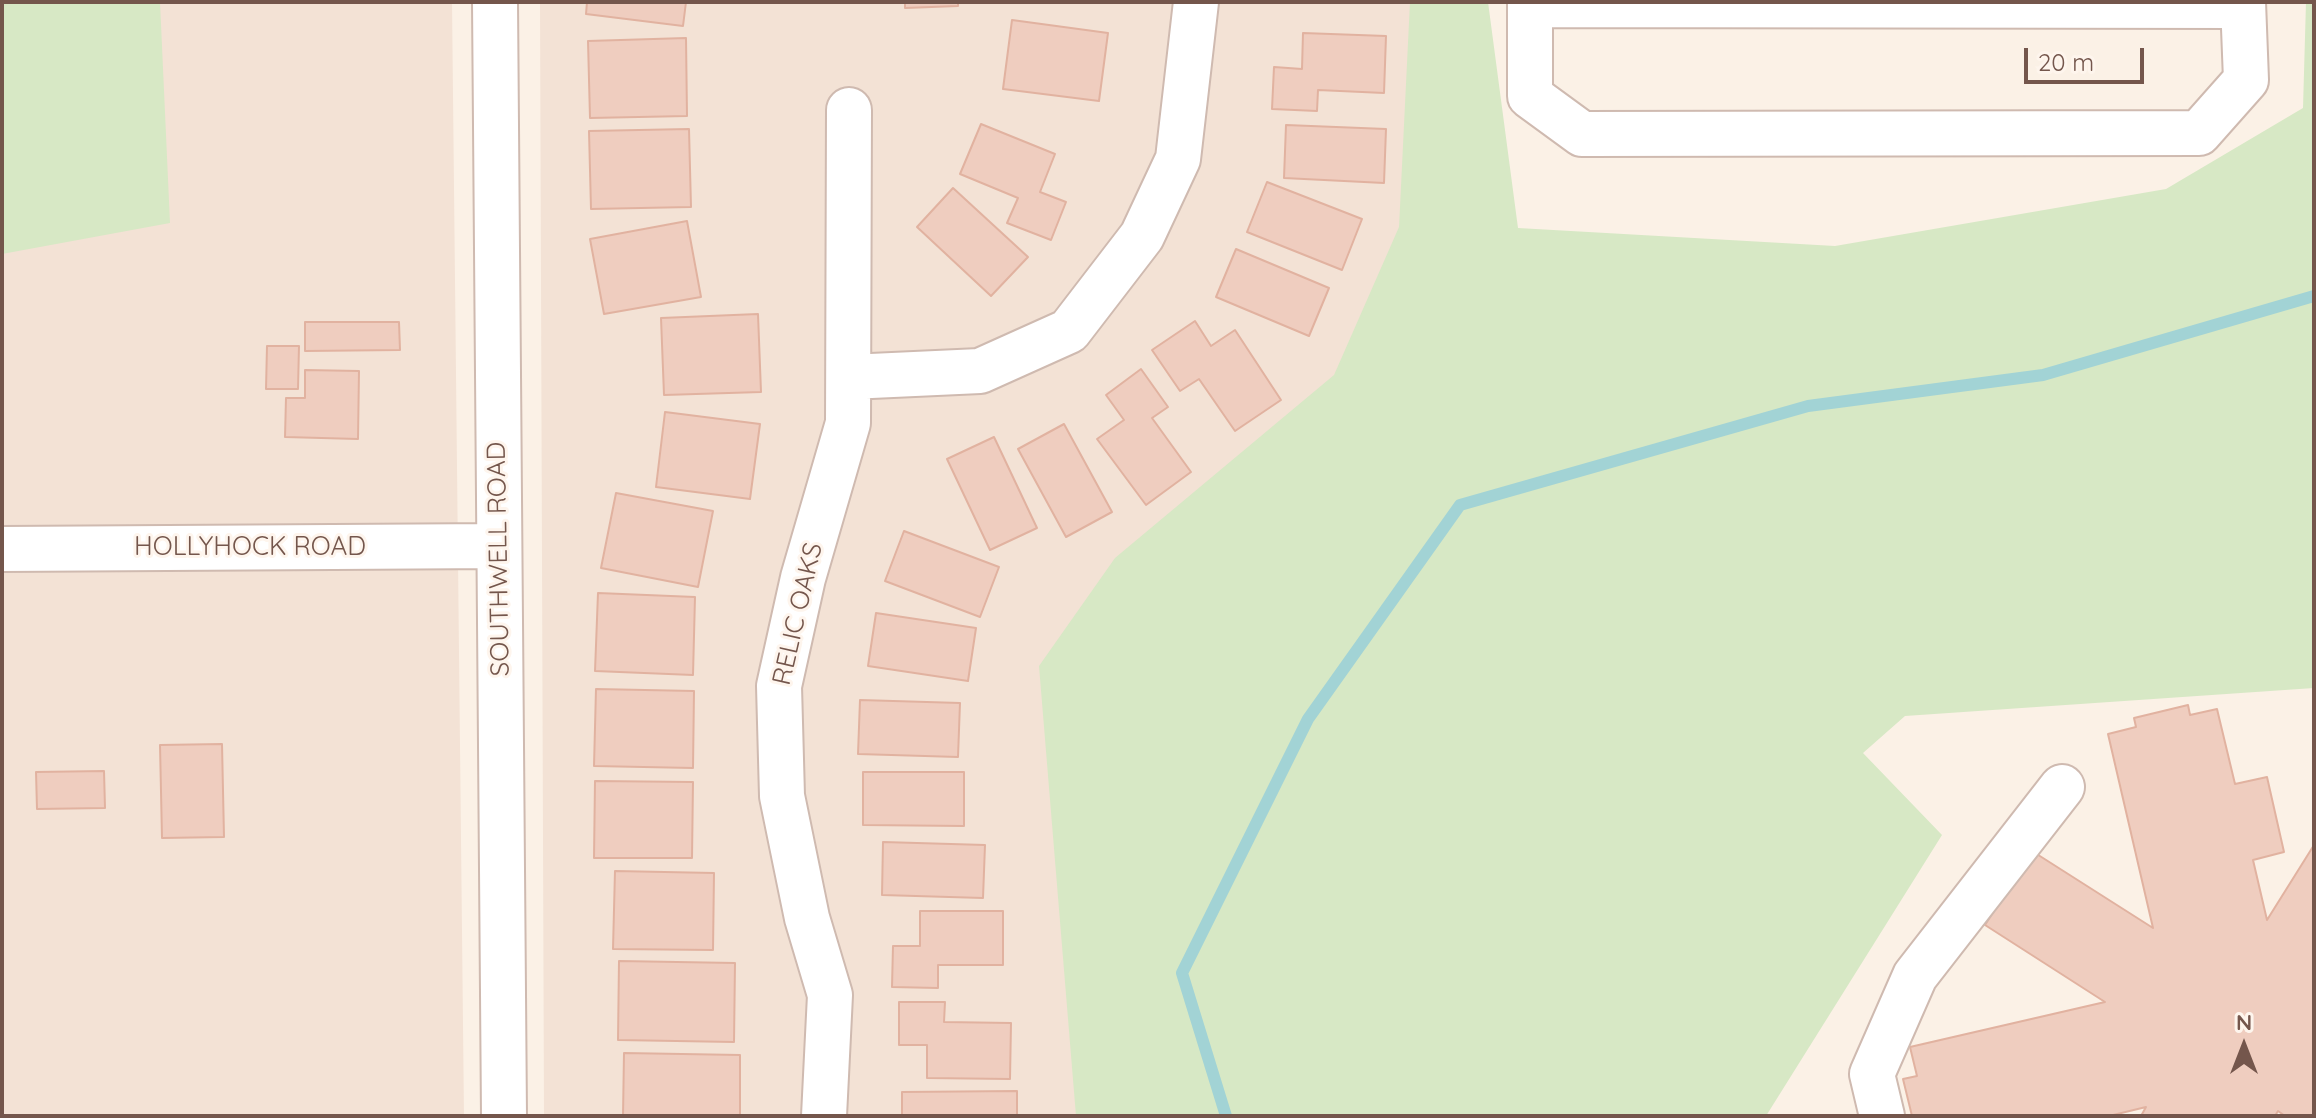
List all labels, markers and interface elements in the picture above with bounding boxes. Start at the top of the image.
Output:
scale bar [2028,32,2148,82]
text: 20 m [2038,47,2094,77]
street label: SOUTHWELL ROAD [481,441,517,677]
street label: HOLLYHOCK ROAD [134,531,366,563]
street label: RELIC OAKS [766,540,830,688]
north arrow [2204,1006,2284,1086]
text: N [2236,1008,2252,1036]

